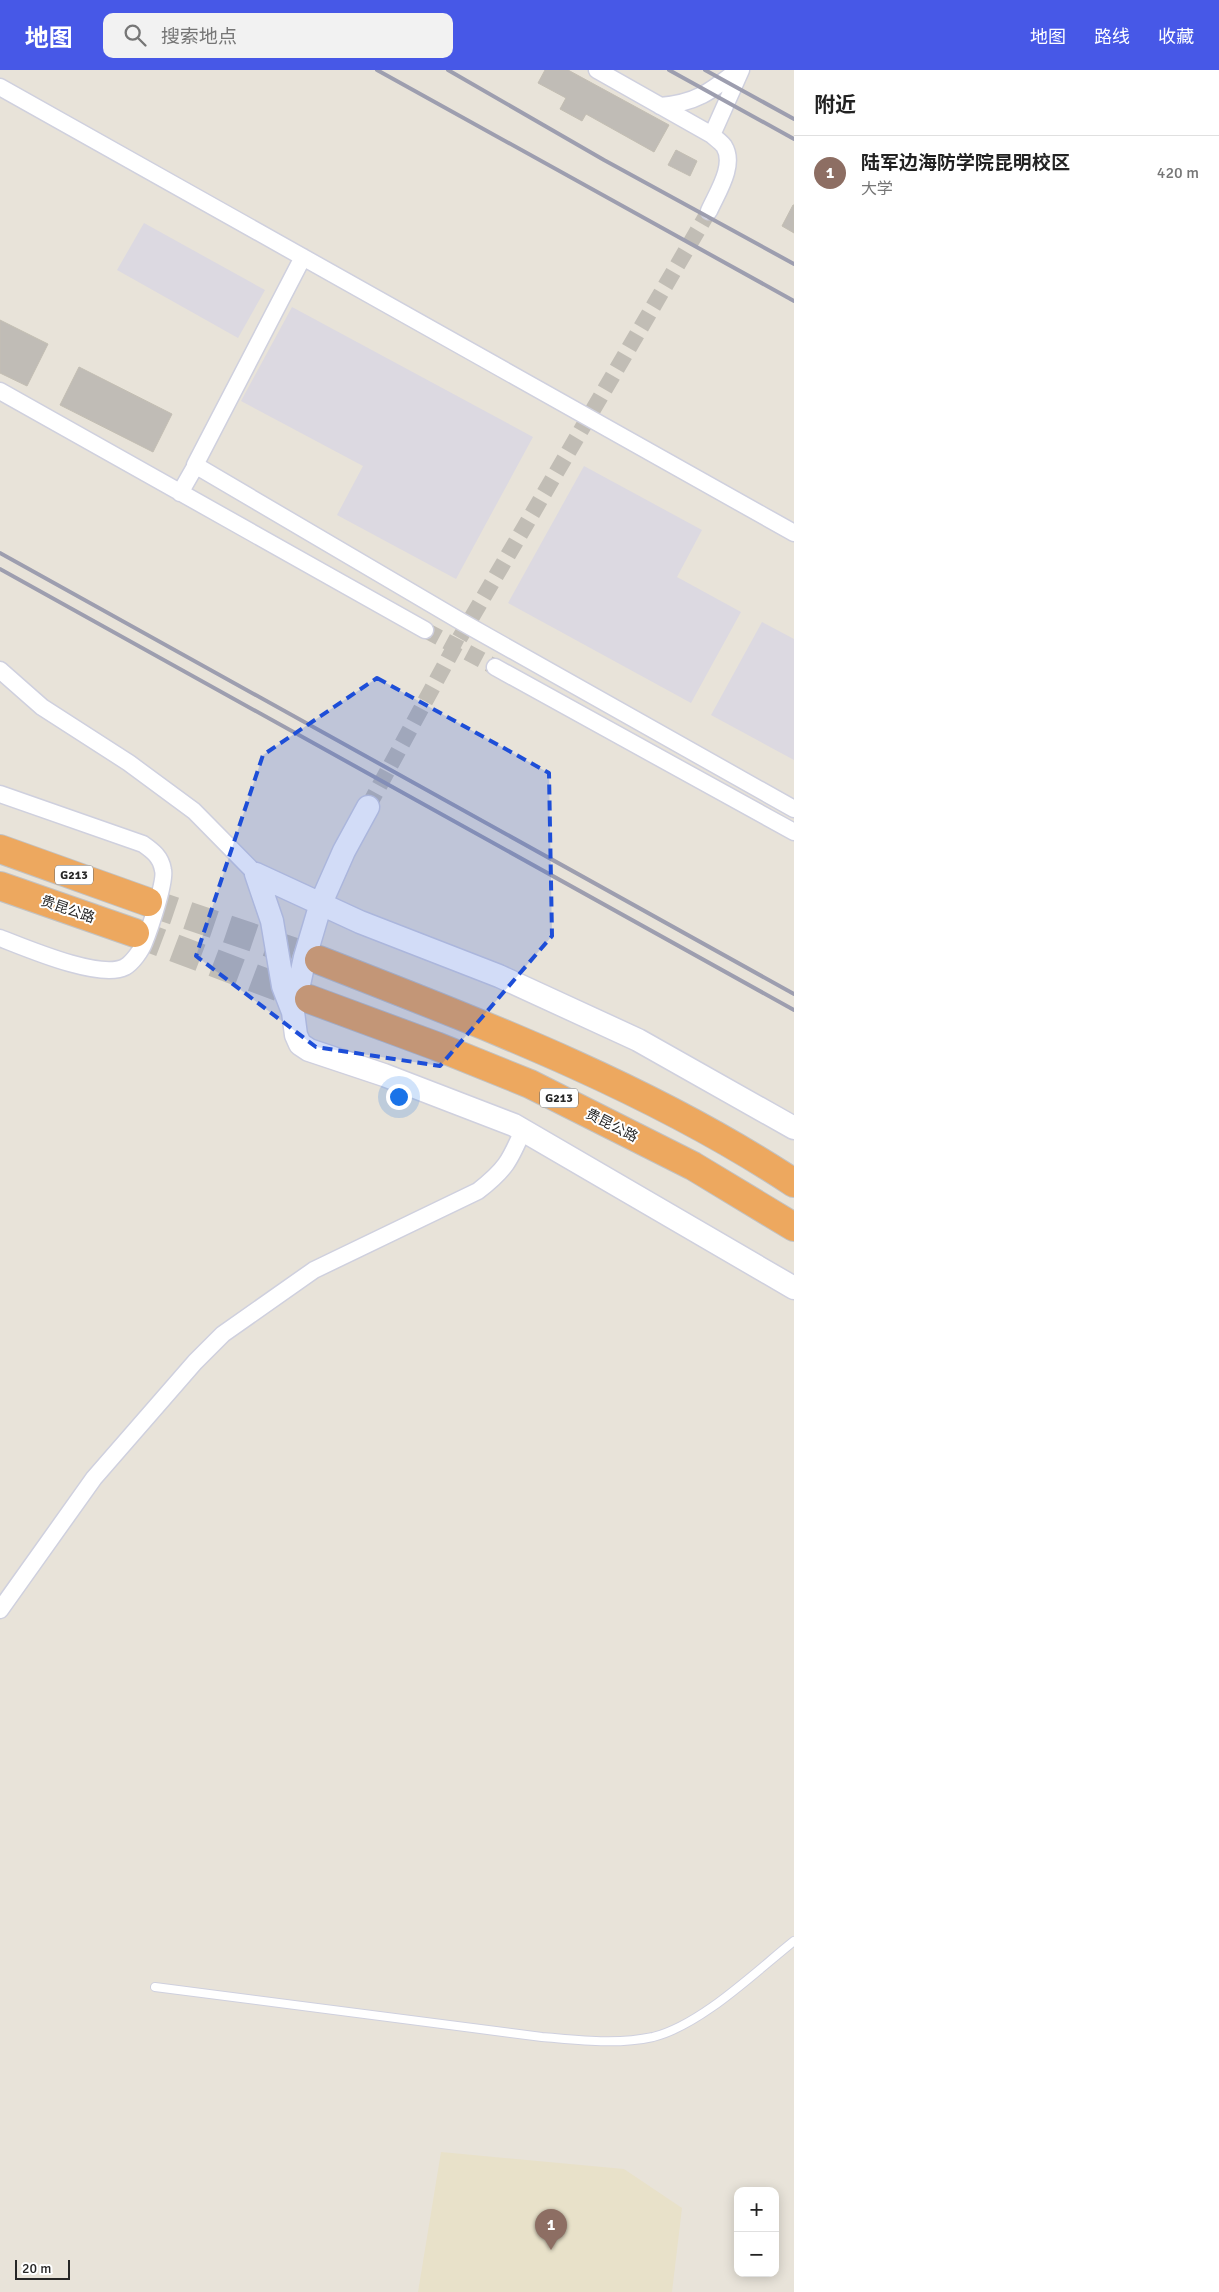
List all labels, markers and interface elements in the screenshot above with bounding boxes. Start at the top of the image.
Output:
search box [103,13,453,58]
icon: search [121,21,149,49]
text: 地图 [25,23,73,53]
text: 搜索地点 [161,25,237,49]
text: 地图 [1030,26,1066,48]
text: 路线 [1094,26,1130,48]
text: 收藏 [1158,26,1194,48]
text: 附近 [814,92,856,118]
text: 陆军边海防学院昆明校区 [861,151,1070,175]
text: 1 [826,163,834,183]
text: 420 m [1157,163,1199,183]
text: 大学 [861,179,893,199]
road number: G213 [55,866,93,884]
street label: 贵昆公路 [39,892,97,927]
your location [386,1084,412,1110]
road number: G213 [540,1088,578,1108]
street label: 贵昆公路 [583,1105,641,1146]
map controls [734,2187,779,2277]
button: + [734,2187,779,2232]
pin: 1 [535,2209,567,2250]
button: − [734,2232,779,2277]
scale bar [15,2257,70,2280]
text: 20 m [22,2260,51,2277]

